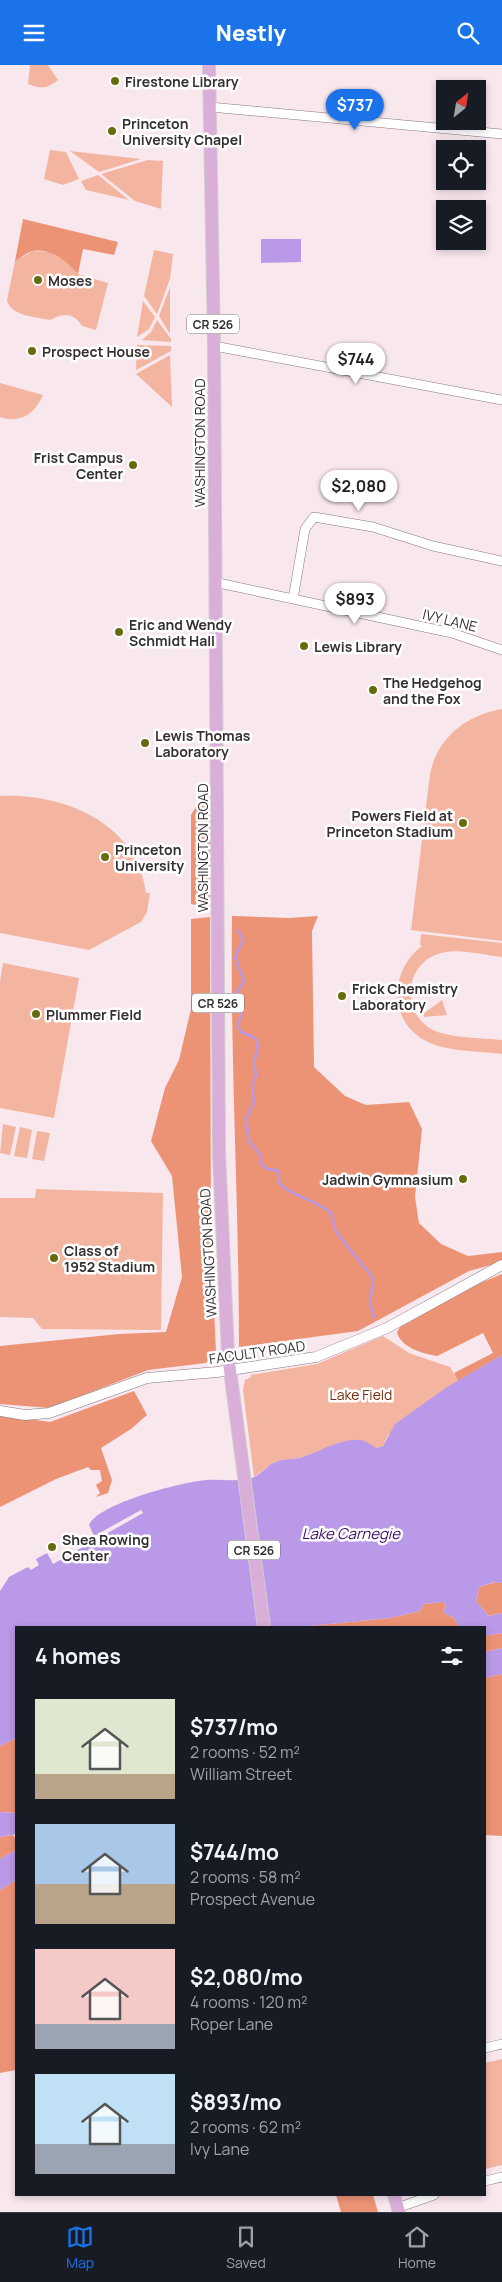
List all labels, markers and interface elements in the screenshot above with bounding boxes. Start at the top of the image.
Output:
text: Nestly [216,18,286,48]
icon: menu [20,19,48,47]
icon: search [454,19,482,47]
place label: Firestone Library [125,72,239,91]
marker: Firestone Library [109,75,121,87]
north arrow [436,80,486,130]
map controls [436,80,486,250]
pin: $737 [325,88,385,131]
text: $737 [337,94,373,116]
place label: Princeton University Chapel [122,114,242,149]
marker: Princeton University Chapel [106,125,118,137]
button: locate [436,140,486,190]
button: layers [436,200,486,250]
place label: Moses [48,271,92,290]
marker: Moses [32,274,44,286]
road number: CR 526 [187,315,239,333]
place label: Prospect House [42,342,150,361]
pin: $744 [326,343,386,385]
marker: Prospect House [26,345,38,357]
text: $744 [337,348,375,370]
street label: WASHINGTON ROAD [190,378,209,508]
place label: Frist Campus Center [34,448,123,483]
marker: Frist Campus Center [127,459,139,471]
pin: $2,080 [318,469,400,512]
text: $2,080 [331,475,387,497]
pin: $893 [325,583,385,625]
text: $893 [335,588,375,610]
street label: IVY LANE [421,604,479,636]
place label: Eric and Wendy Schmidt Hall [129,615,232,650]
marker: Eric and Wendy Schmidt Hall [113,626,125,638]
place label: Lewis Library [314,637,402,656]
marker: Lewis Library [298,640,310,652]
place label: The Hedgehog and the Fox [383,673,482,708]
marker: The Hedgehog and the Fox [367,684,379,696]
place label: Lewis Thomas Laboratory [155,726,251,761]
marker: Lewis Thomas Laboratory [139,737,151,749]
street label: WASHINGTON ROAD [193,783,212,913]
place label: Powers Field at Princeton Stadium [327,806,453,841]
marker: Powers Field at Princeton Stadium [457,817,469,829]
place label: Princeton University [115,840,184,875]
marker: Princeton University [99,851,111,863]
place label: Frick Chemistry Laboratory [352,979,458,1014]
marker: Frick Chemistry Laboratory [336,990,348,1002]
road number: CR 526 [192,993,244,1013]
place label: Plummer Field [46,1005,142,1024]
marker: Plummer Field [30,1008,42,1020]
place label: Jadwin Gymnasium [322,1170,453,1189]
marker: Jadwin Gymnasium [457,1173,469,1185]
street label: WASHINGTON ROAD [195,1188,221,1318]
place label: Class of 1952 Stadium [64,1241,155,1276]
marker: Class of 1952 Stadium [48,1252,60,1264]
street label: FACULTY ROAD [208,1336,306,1368]
park label: Lake Field [330,1385,392,1404]
water label: Lake Carnegie [302,1523,401,1544]
place label: Shea Rowing Center [62,1530,149,1565]
marker: Shea Rowing Center [46,1541,58,1553]
road number: CR 526 [228,1541,280,1559]
text: 4 homes [35,1642,121,1670]
icon: filters [438,1642,466,1670]
text: $737/mo [190,1713,278,1741]
icon: home [75,1719,135,1779]
text: 2 rooms · 52 m² [190,1741,300,1763]
text: William Street [190,1763,292,1785]
text: $744/mo [190,1838,279,1866]
icon: home [75,1844,135,1904]
text: 2 rooms · 58 m² [190,1866,301,1888]
text: Prospect Avenue [190,1888,315,1910]
text: $2,080/mo [190,1963,303,1991]
icon: home [75,1969,135,2029]
text: 4 rooms · 120 m² [190,1991,307,2013]
text: Roper Lane [190,2013,273,2035]
text: $893/mo [190,2088,281,2116]
icon: home [75,2094,135,2154]
text: 2 rooms · 62 m² [190,2116,301,2138]
text: Ivy Lane [190,2138,249,2160]
tab: Map [66,2223,94,2272]
tab: Saved [226,2223,266,2272]
tab: Home [398,2223,436,2272]

